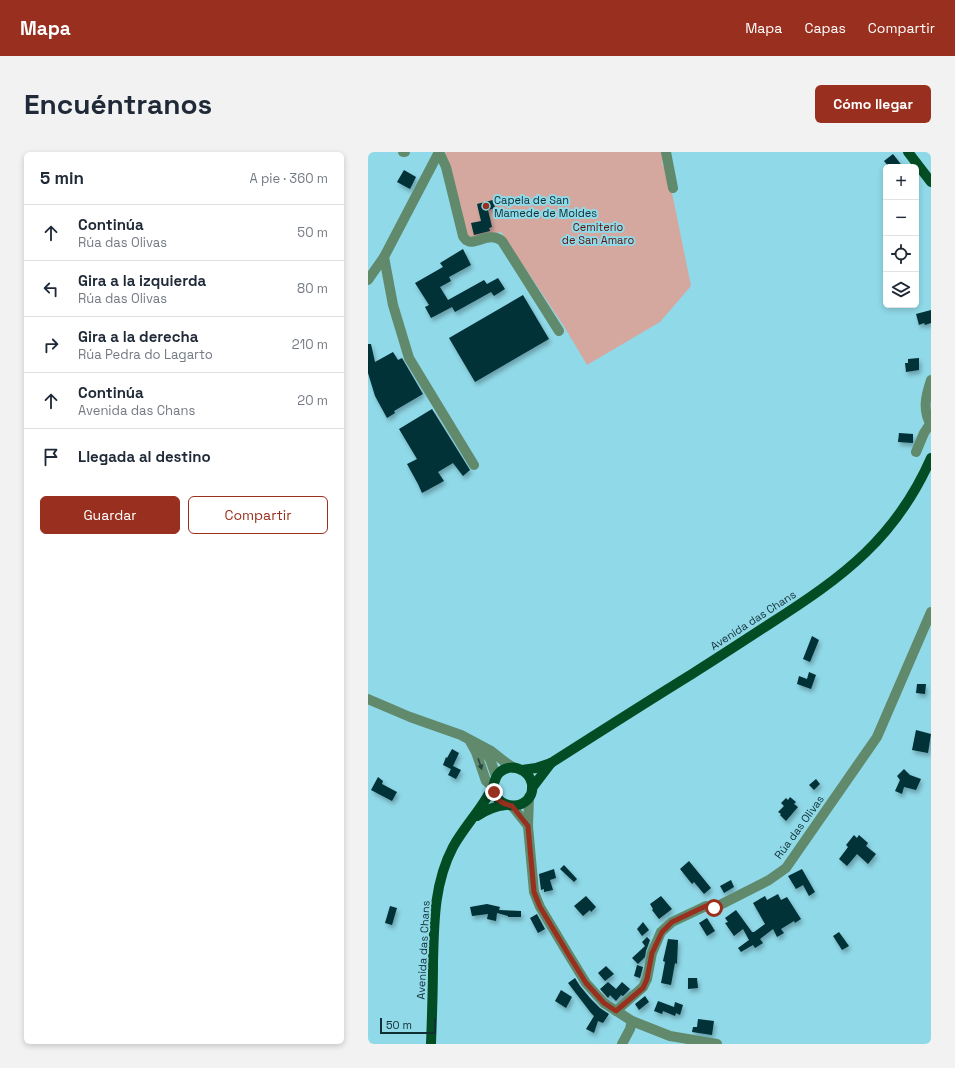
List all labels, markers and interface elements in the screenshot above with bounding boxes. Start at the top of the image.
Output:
text: Mapa [20,16,71,41]
text: Mapa [745,19,782,37]
text: Capas [804,19,846,37]
text: Compartir [868,19,935,37]
button: Cómo llegar [815,85,931,123]
text: Encuéntranos [24,86,212,122]
map controls [883,164,919,308]
button: + [883,164,919,200]
text: 5 min [40,167,84,189]
text: A pie · 360 m [250,170,328,187]
place label: Capela de San Mamede de Moldes [494,193,597,220]
button: − [883,200,919,236]
marker: Capela de San Mamede de Moldes [481,201,491,211]
text: Continúa [78,215,144,234]
park label: Cemiterio de San Amaro [562,220,634,247]
icon: ahead [40,222,62,244]
text: 50 m [297,224,328,241]
text: Rúa das Olivas [78,234,167,251]
button: locate [883,236,919,272]
text: Gira a la izquierda [78,271,206,290]
button: layers [883,272,919,308]
icon: left [40,278,62,300]
text: 80 m [297,280,328,297]
text: Rúa das Olivas [78,290,167,307]
text: Gira a la derecha [78,327,198,346]
icon: right [40,334,62,356]
text: 210 m [292,336,328,353]
text: Rúa Pedra do Lagarto [78,346,213,363]
text: Continúa [78,383,144,402]
icon: ahead [40,390,62,412]
text: 20 m [297,392,328,409]
text: Avenida das Chans [78,402,195,419]
icon: arrive [40,446,62,468]
text: Llegada al destino [78,447,211,466]
button: Guardar [40,496,180,534]
button: Compartir [188,496,328,534]
street label: Avenida das Chans [708,587,799,653]
one-way arrow [478,758,484,770]
route end [485,783,503,801]
street label: Rúa das Olivas [771,792,827,862]
route start [705,899,723,917]
street label: Avenida das Chans [413,900,433,1000]
scale bar [380,1016,436,1035]
text: 50 m [386,1018,412,1032]

